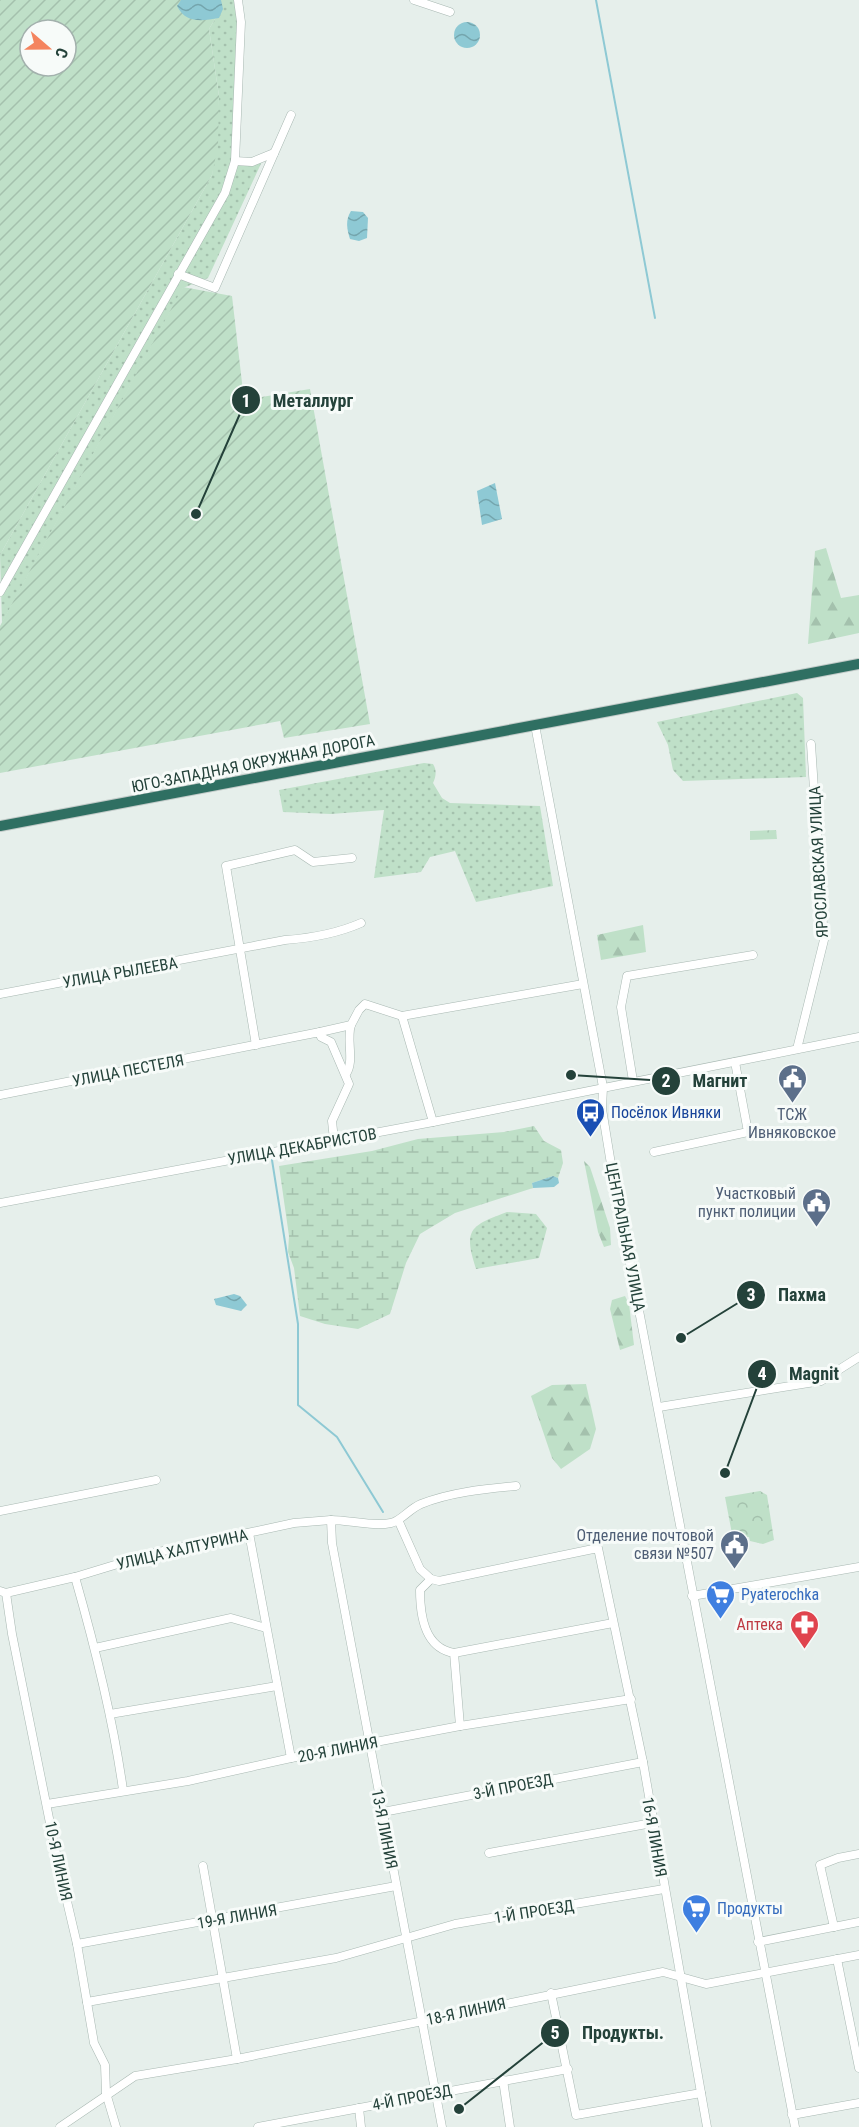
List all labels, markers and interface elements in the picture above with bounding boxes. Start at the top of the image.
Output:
north arrow [18,18,78,78]
text: С [51,45,72,60]
callout: Металлург [231,382,365,418]
text: 1 [241,390,251,411]
text: Металлург [273,390,353,411]
street label: ЮГО-ЗАПАДНАЯ ОКРУЖНАЯ ДОРОГА [130,731,376,796]
street label: ЯРОСЛАВСКАЯ УЛИЦА [805,786,832,938]
street label: УЛИЦА РЫЛЕЕВА [61,953,179,992]
street label: УЛИЦА ПЕСТЕЛЯ [71,1050,185,1091]
public building icon: ТСЖ Ивняковское [776,1062,808,1104]
callout: Магнит [651,1063,760,1099]
text: 2 [661,1070,671,1091]
text: Магнит [693,1070,747,1091]
bus stop icon: Посёлок Ивняки [574,1096,606,1138]
place label: Посёлок Ивняки [611,1103,721,1122]
place label: ТСЖ Ивняковское [748,1105,836,1142]
street label: УЛИЦА ДЕКАБРИСТОВ [226,1124,378,1169]
street label: ЦЕНТРАЛЬНАЯ УЛИЦА [602,1161,649,1313]
place label: Участковый пункт полиции [698,1184,796,1221]
public building icon: Участковый пункт полиции [801,1186,833,1228]
callout: Пахма [736,1277,838,1313]
text: 3 [746,1284,756,1305]
text: Пахма [778,1284,826,1305]
callout: Magnit [747,1356,851,1392]
text: 4 [757,1363,767,1384]
text: Magnit [789,1363,840,1384]
street label: УЛИЦА ХАЛТУРИНА [115,1525,250,1574]
place label: Отделение почтовой связи №507 [576,1526,714,1563]
public building icon: Отделение почтовой связи №507 [719,1528,751,1570]
supermarket icon: Pyaterochka [704,1578,736,1620]
place label: Pyaterochka [741,1585,819,1604]
pharmacy icon: Аптека [788,1608,820,1650]
place label: Аптека [737,1615,783,1634]
street label: 20-Я ЛИНИЯ [297,1732,380,1767]
street label: 3-Й ПРОЕЗД [472,1769,555,1804]
street label: 13-Я ЛИНИЯ [367,1788,402,1871]
street label: 16-Я ЛИНИЯ [638,1796,671,1879]
street label: 10-Я ЛИНИЯ [41,1819,76,1903]
supermarket icon: Продукты [680,1892,712,1934]
street label: 1-Й ПРОЕЗД [493,1896,576,1927]
place label: Продукты [717,1899,783,1918]
street label: 19-Я ЛИНИЯ [196,1900,279,1933]
street label: 18-Я ЛИНИЯ [424,1994,508,2029]
callout: Продукты. [540,2015,676,2051]
text: 5 [550,2022,560,2043]
text: Продукты. [582,2022,664,2043]
street label: 4-Й ПРОЕЗД [371,2080,454,2115]

